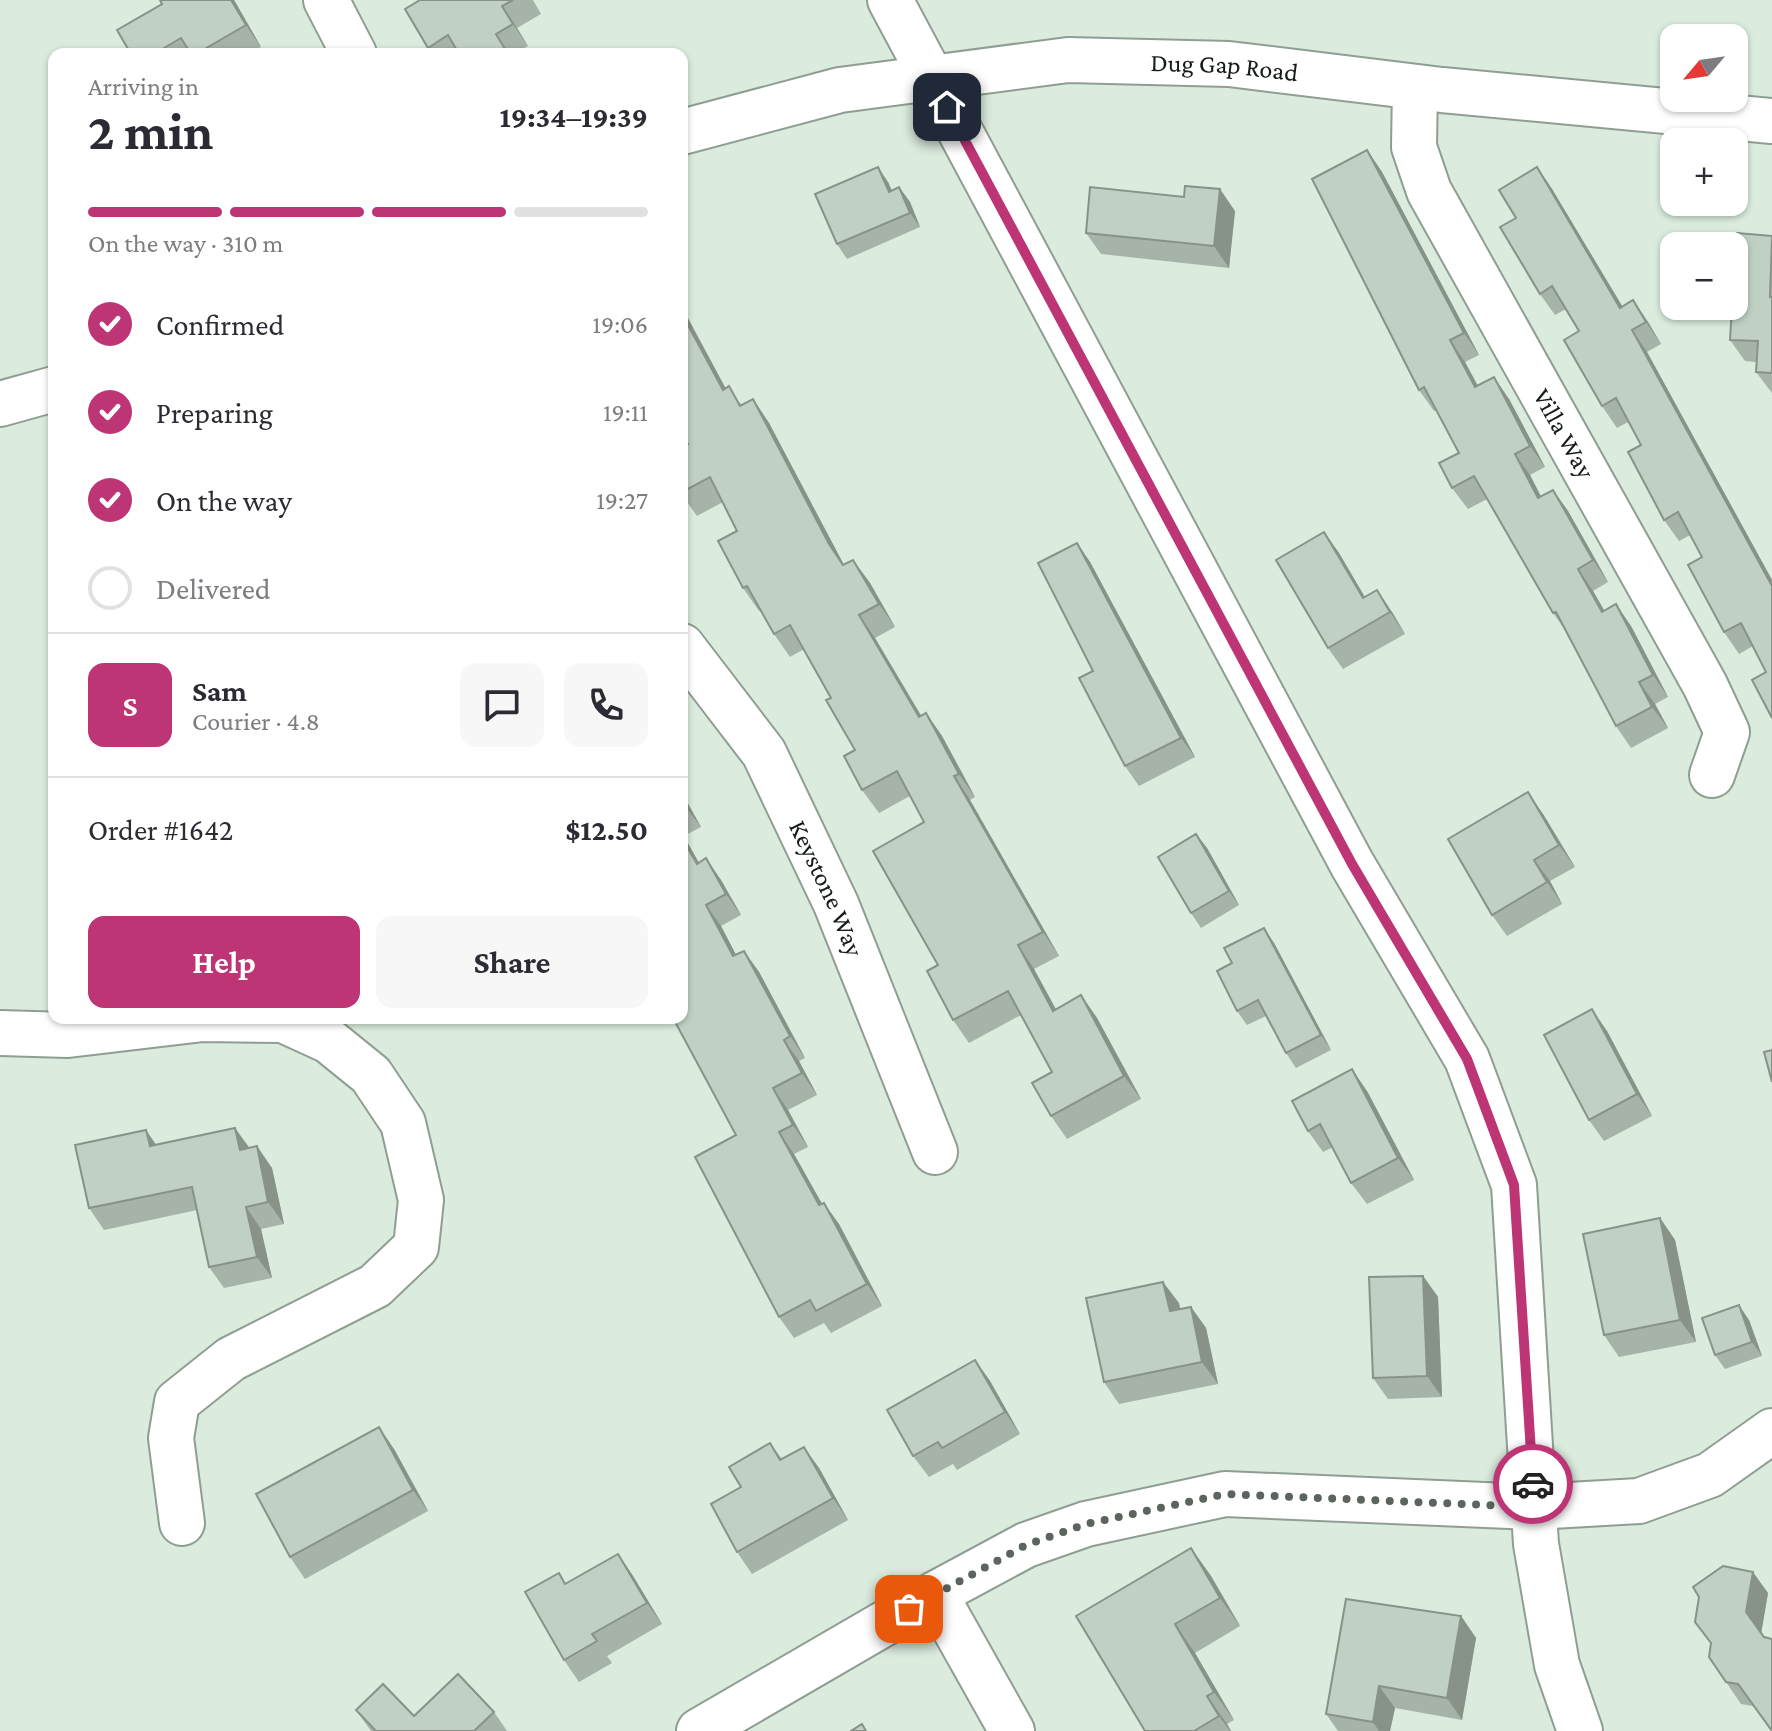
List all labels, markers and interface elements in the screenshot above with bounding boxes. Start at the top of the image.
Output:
north arrow [1660,24,1748,112]
map controls [1660,24,1748,320]
street label: Dug Gap Road [1150,48,1300,87]
text: Arriving in [88,72,199,101]
pin [913,73,981,141]
icon: home [925,85,969,129]
text: 19:34–19:39 [500,100,648,133]
text: 2 min [88,102,213,160]
button: + [1660,128,1748,216]
text: On the way · 310 m [88,229,283,258]
button: − [1660,232,1748,320]
icon: check [88,302,132,346]
text: Confirmed [156,308,284,341]
text: 19:06 [592,310,648,339]
street label: Villa Way [1527,383,1601,484]
icon: check [88,390,132,434]
text: Preparing [156,396,273,429]
text: 19:11 [603,398,648,427]
icon: check [88,478,132,522]
text: On the way [156,484,292,517]
text: 19:27 [596,486,648,515]
text: Delivered [156,572,271,605]
button: chat [460,663,544,747]
button: phone [564,663,648,747]
text: Sam [192,674,247,707]
text: S [123,689,138,722]
text: Courier · 4.8 [192,707,320,736]
text: Order #1642 [88,813,233,846]
text: $12.50 [565,813,648,846]
street label: Keystone Way [783,816,870,962]
button: Help [88,916,360,1008]
button: Share [376,916,648,1008]
courier [1493,1444,1573,1524]
icon: car [1511,1462,1555,1506]
pin [875,1575,943,1643]
icon: bag [887,1587,931,1631]

